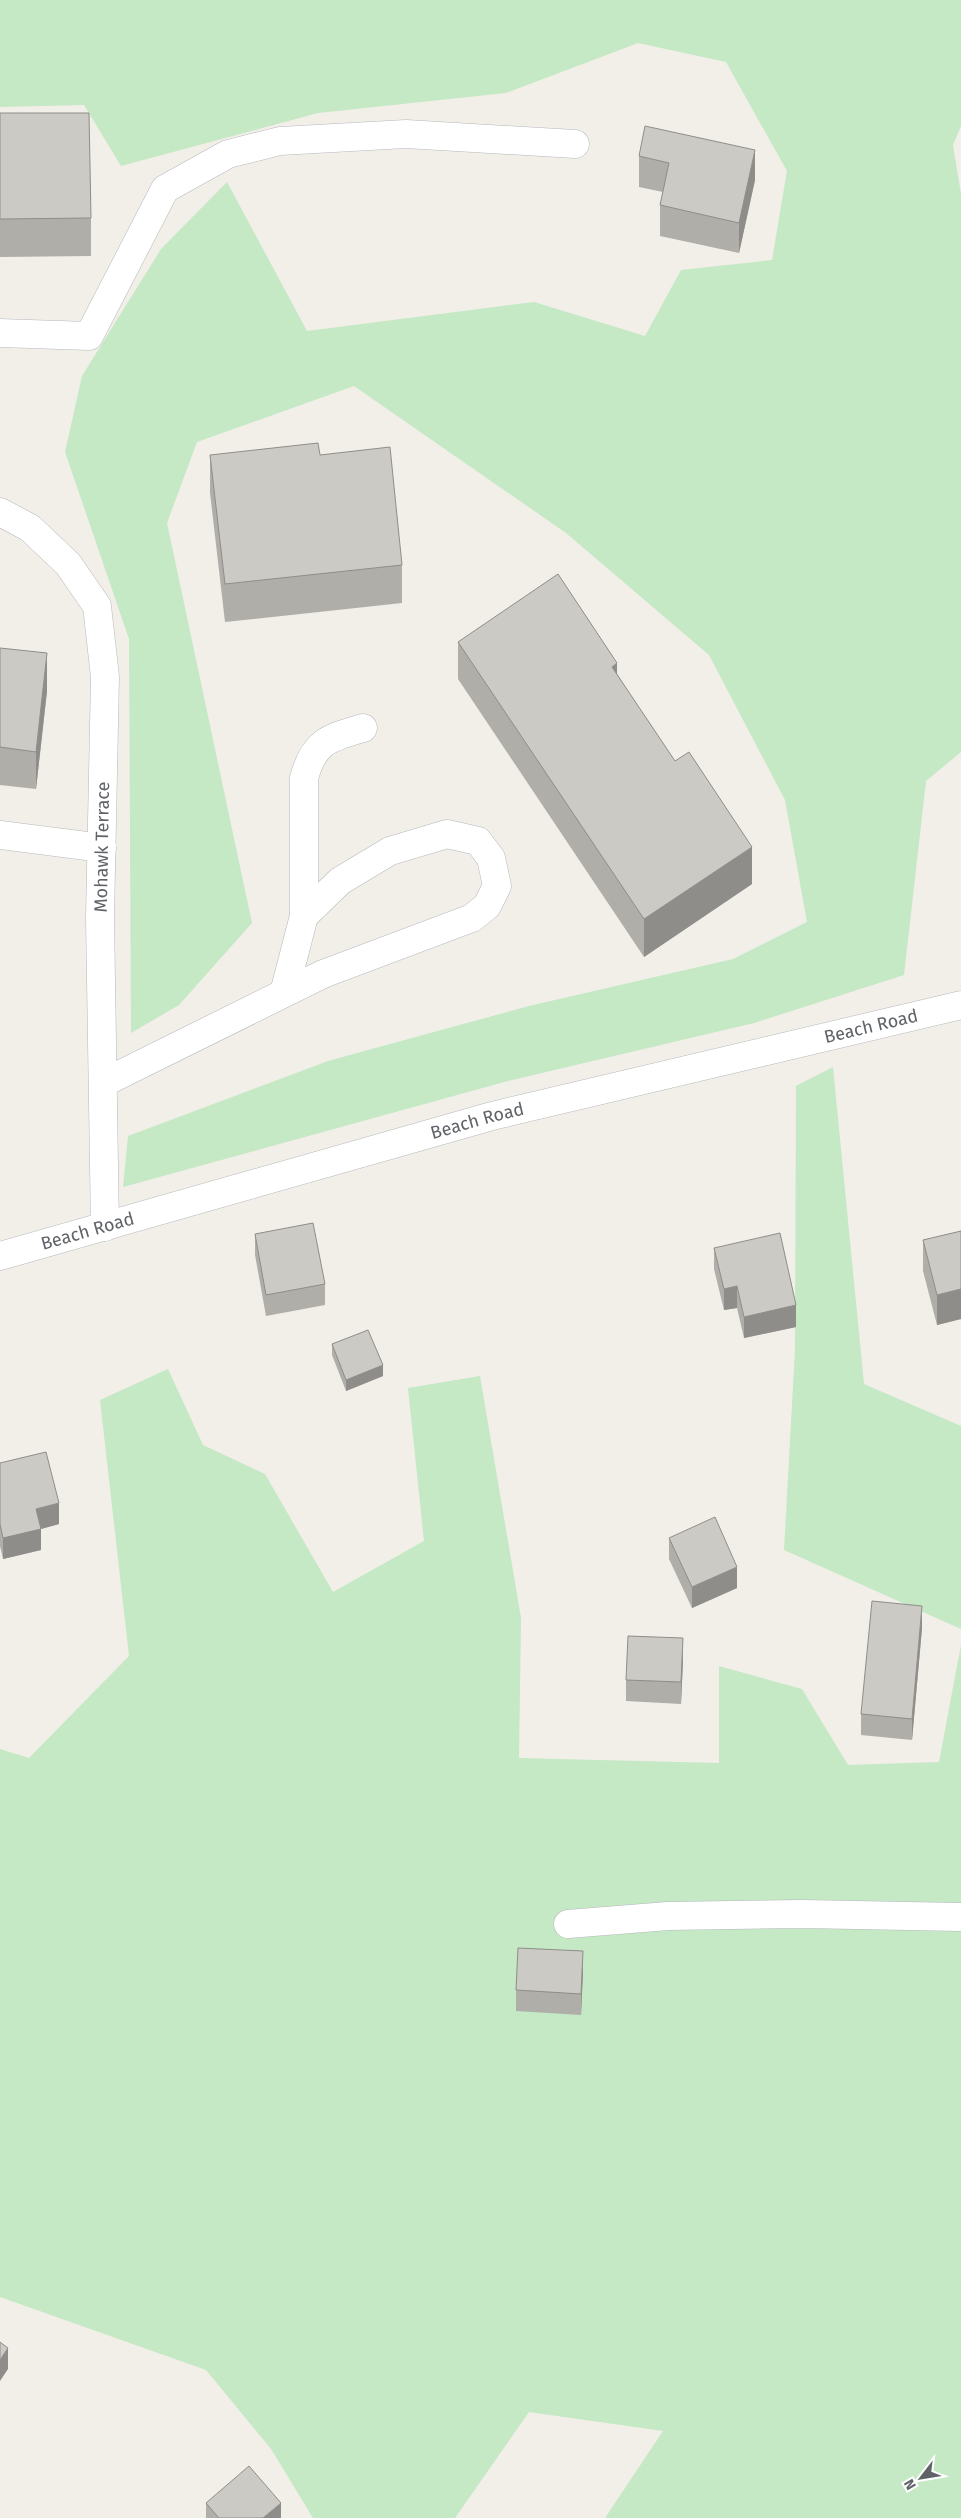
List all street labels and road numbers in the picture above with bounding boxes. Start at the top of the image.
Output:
street label: Mohawk Terrace [90,781,114,913]
street label: Beach Road [822,1005,920,1048]
street label: Beach Road [428,1098,526,1144]
street label: Beach Road [38,1207,137,1255]

